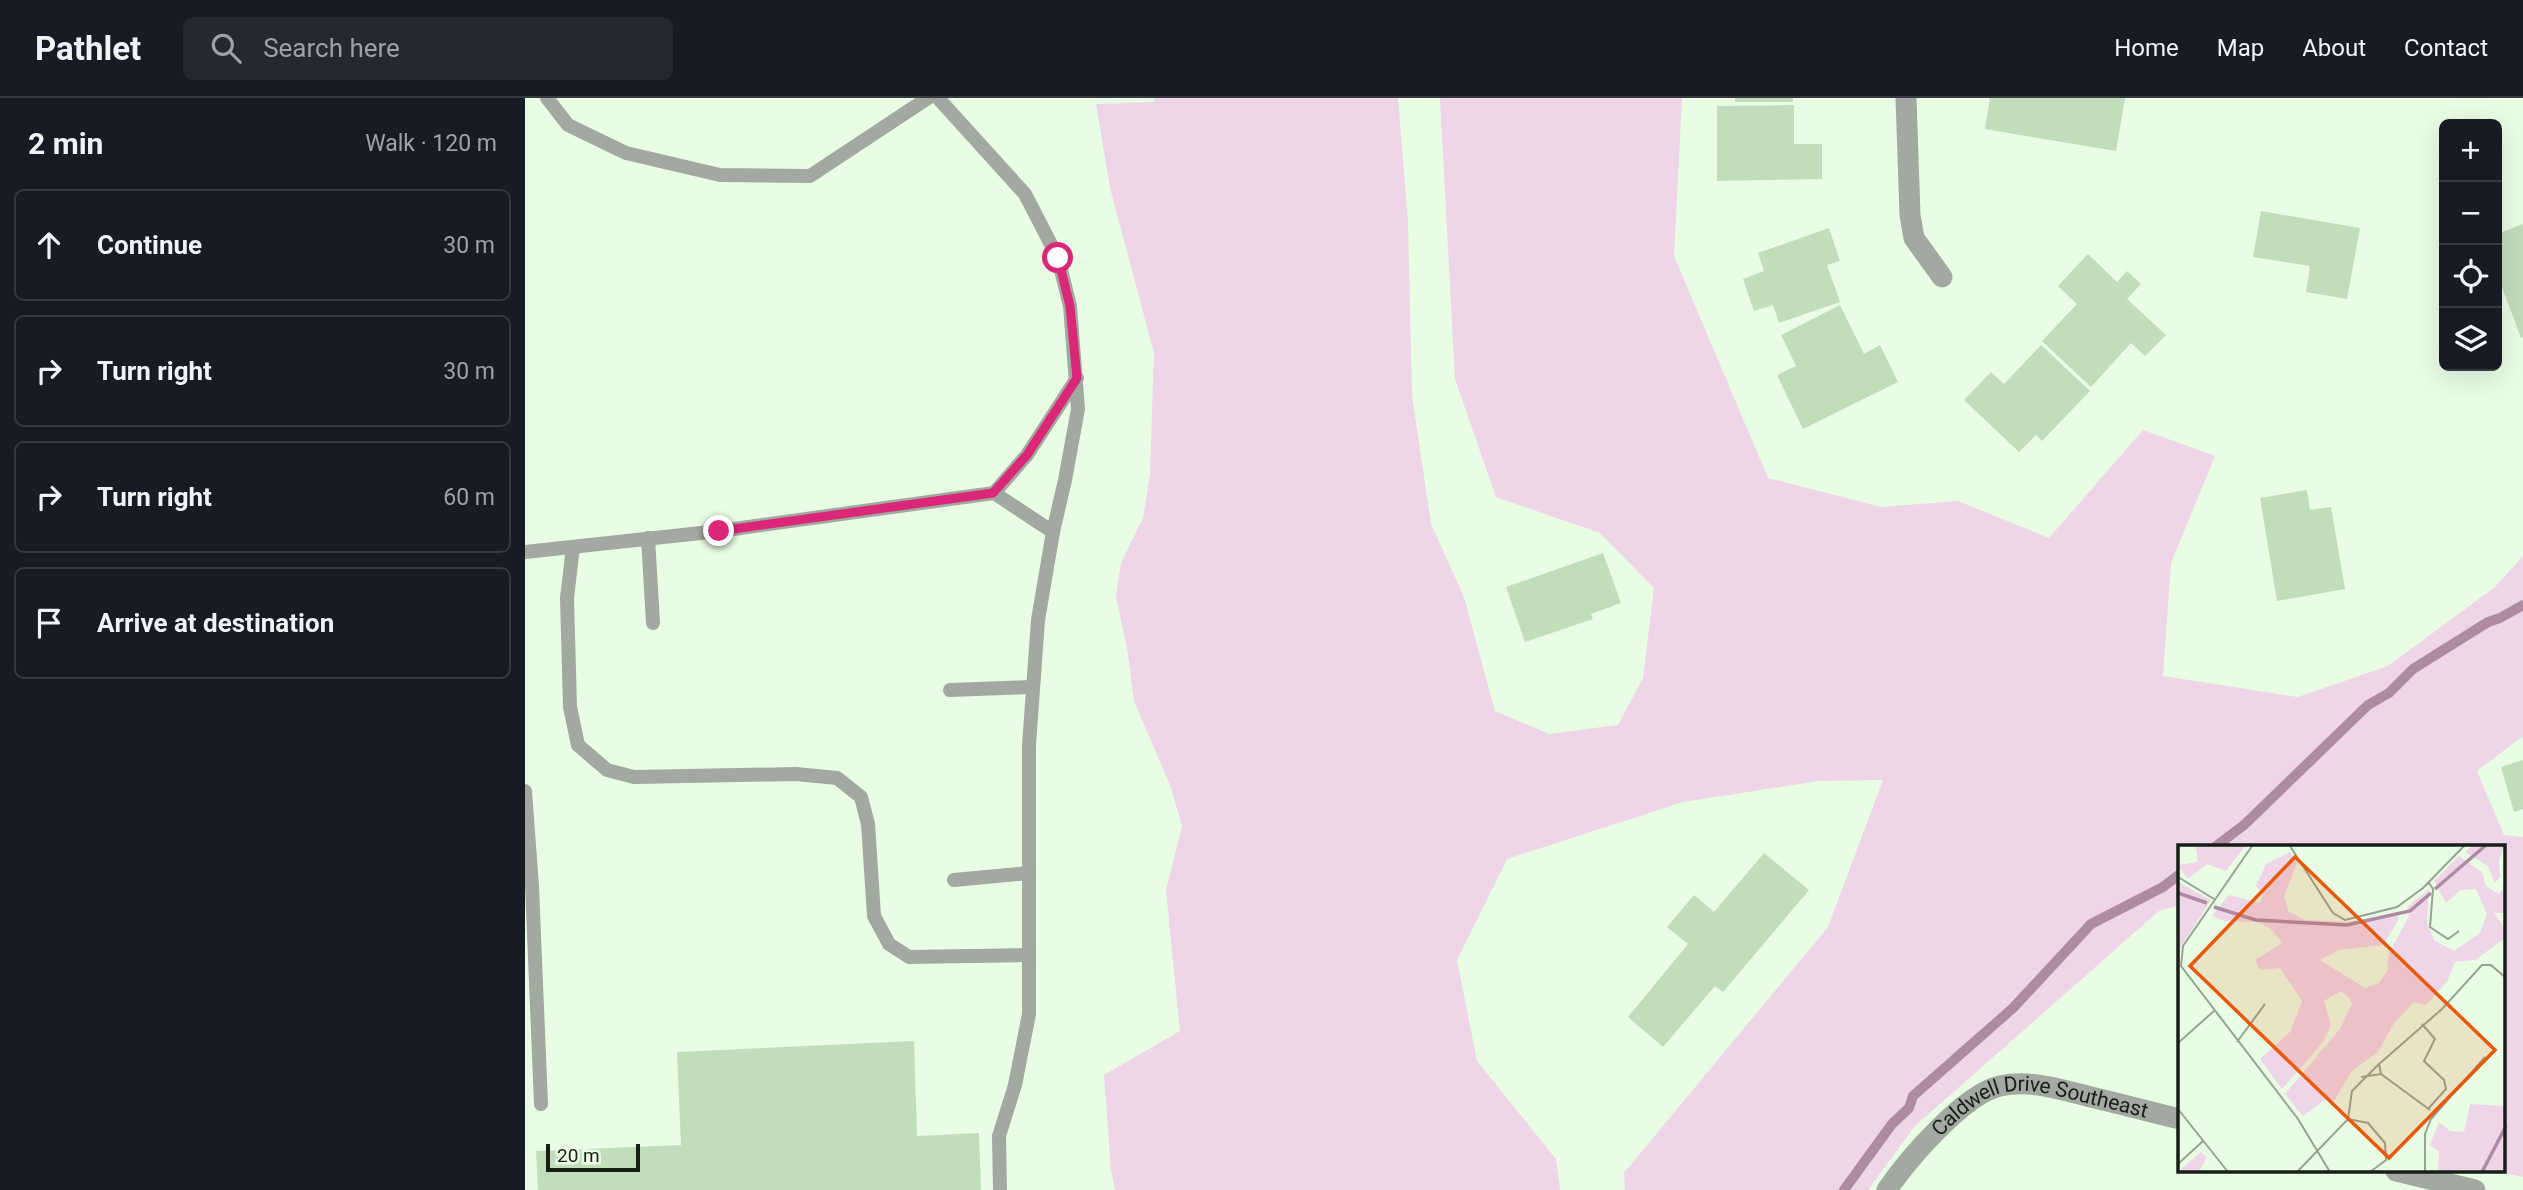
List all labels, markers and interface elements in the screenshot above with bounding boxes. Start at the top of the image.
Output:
search box [183,17,673,80]
text: Pathlet [35,29,141,68]
icon: search [207,29,245,67]
text: Search here [263,33,400,63]
text: Home [2114,34,2179,62]
text: Map [2217,34,2264,62]
text: About [2302,34,2366,62]
text: Contact [2404,34,2488,62]
map controls [2439,119,2502,371]
button: + [2439,119,2502,182]
text: 2 min [28,126,103,161]
text: Walk · 120 m [365,130,497,157]
button: − [2439,182,2502,245]
icon: ahead [30,226,68,264]
text: Continue [97,230,202,260]
text: 30 m [443,232,495,259]
route start [1042,242,1073,273]
button: locate [2439,245,2502,308]
button: layers [2439,308,2502,371]
icon: right [30,352,68,390]
text: Turn right [97,356,212,386]
text: 30 m [443,358,495,385]
icon: right [30,478,68,516]
text: Turn right [97,482,212,512]
text: 60 m [443,484,495,511]
route end [703,515,734,546]
icon: arrive [30,604,68,642]
text: Arrive at destination [97,608,334,638]
inset map [2178,845,2505,1172]
street label: Caldwell Drive Southeast [1927,1072,2151,1141]
scale bar [546,1141,641,1173]
text: 20 m [557,1144,600,1167]

